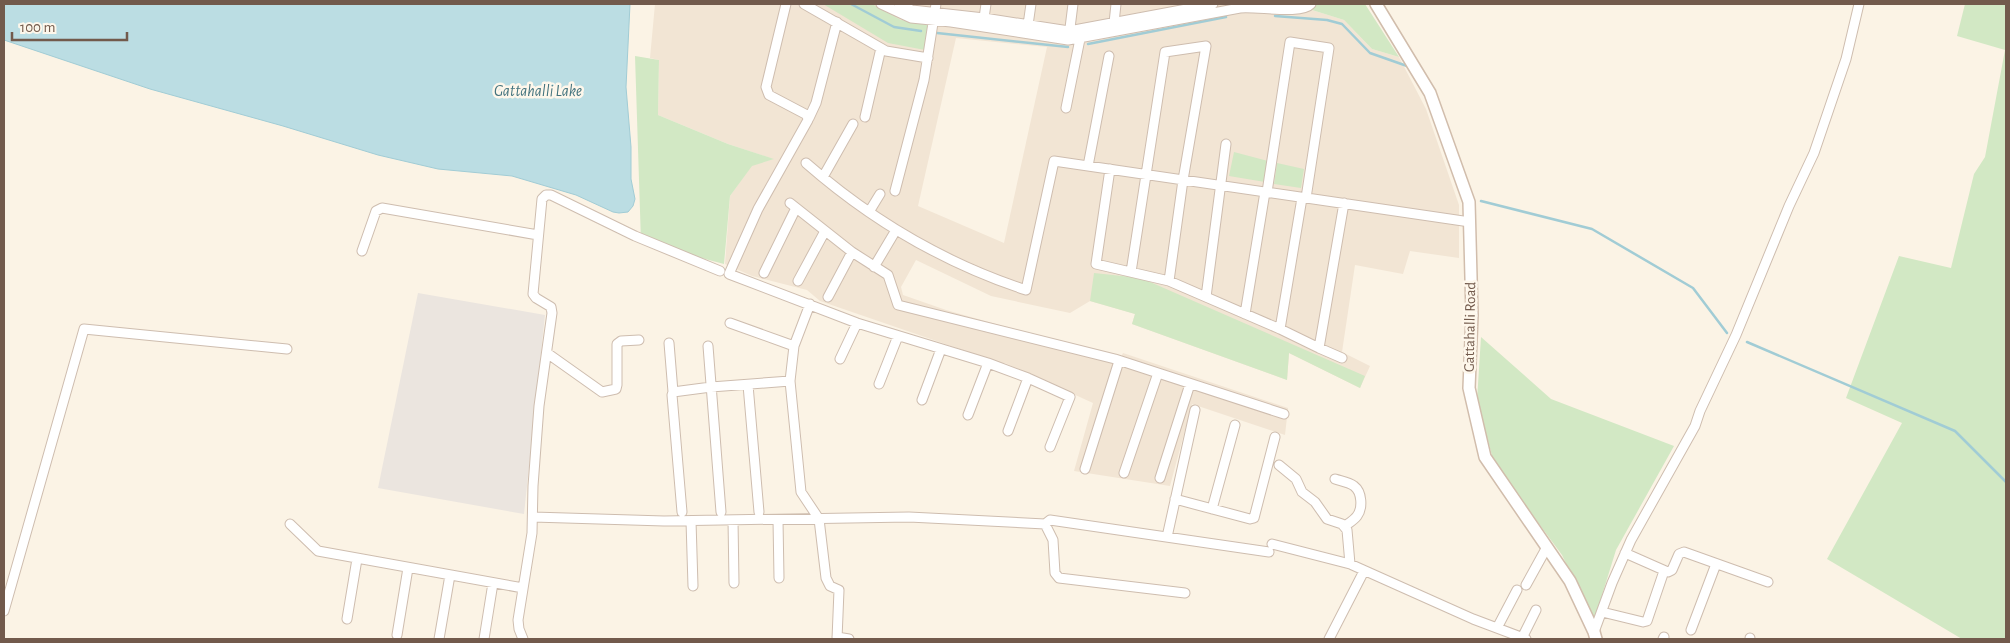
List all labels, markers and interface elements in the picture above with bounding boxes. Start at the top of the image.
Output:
scale bar [12,10,128,42]
text: 100 m [20,20,55,35]
water label: Gattahalli Lake [494,83,582,99]
street label: Gattahalli Road [1462,281,1478,372]

